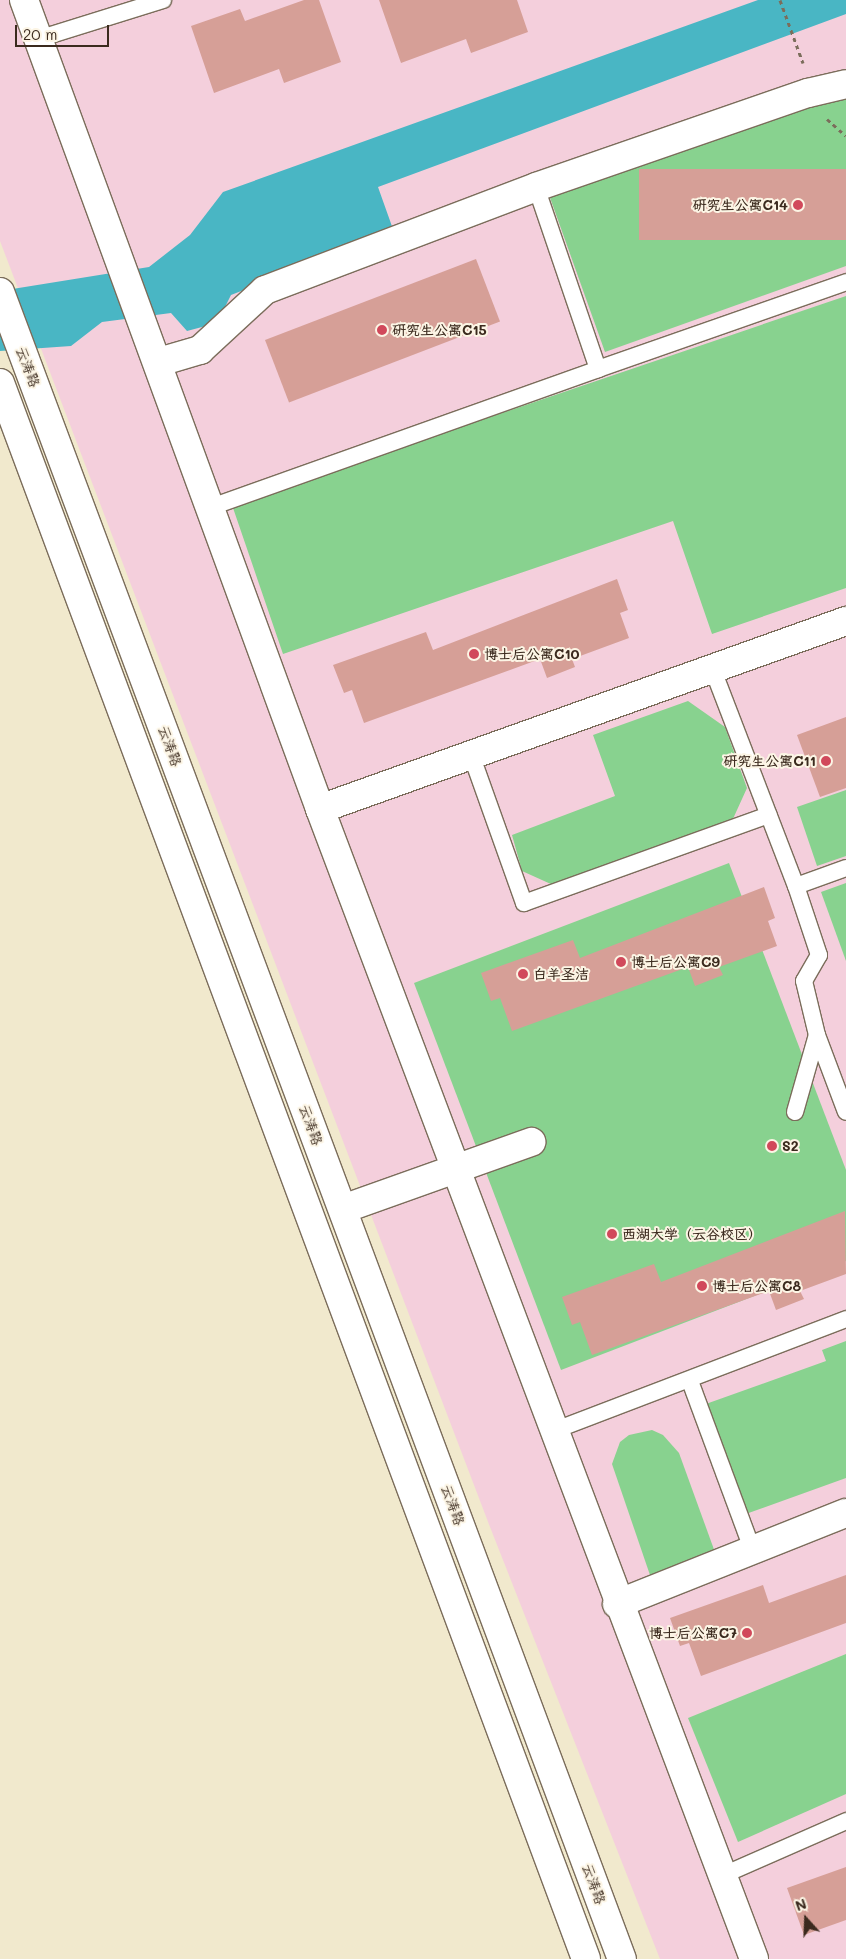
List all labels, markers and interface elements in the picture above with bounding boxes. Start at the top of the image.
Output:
scale bar [18,15,111,47]
text: 20 m [23,24,57,44]
place label: 研究生公寓C14 [693,197,788,213]
marker: 研究生公寓C14 [792,199,804,211]
place label: 研究生公寓C15 [392,322,487,338]
marker: 研究生公寓C15 [376,324,388,336]
street label: 云涛路 [13,344,43,390]
place label: 博士后公寓C10 [484,646,580,662]
marker: 博士后公寓C10 [468,648,480,660]
street label: 云涛路 [155,723,185,769]
place label: 研究生公寓C11 [723,753,816,769]
marker: 研究生公寓C11 [820,755,832,767]
place label: 博士后公寓C9 [631,954,720,970]
marker: 博士后公寓C9 [615,956,627,968]
place label: 白羊圣洁 [533,966,589,982]
marker: 白羊圣洁 [517,968,529,980]
street label: 云涛路 [296,1102,326,1148]
place label: S2 [782,1138,799,1154]
marker: S2 [766,1140,778,1152]
place label: 西湖大学（云谷校区） [622,1226,762,1242]
marker: 西湖大学（云谷校区） [606,1228,618,1240]
place label: 博士后公寓C8 [712,1278,801,1294]
marker: 博士后公寓C8 [696,1280,708,1292]
street label: 云涛路 [438,1482,468,1528]
place label: 博士后公寓C7 [649,1625,737,1641]
marker: 博士后公寓C7 [741,1627,753,1639]
street label: 云涛路 [579,1861,609,1907]
north arrow [781,1894,831,1944]
text: N [792,1894,809,1915]

